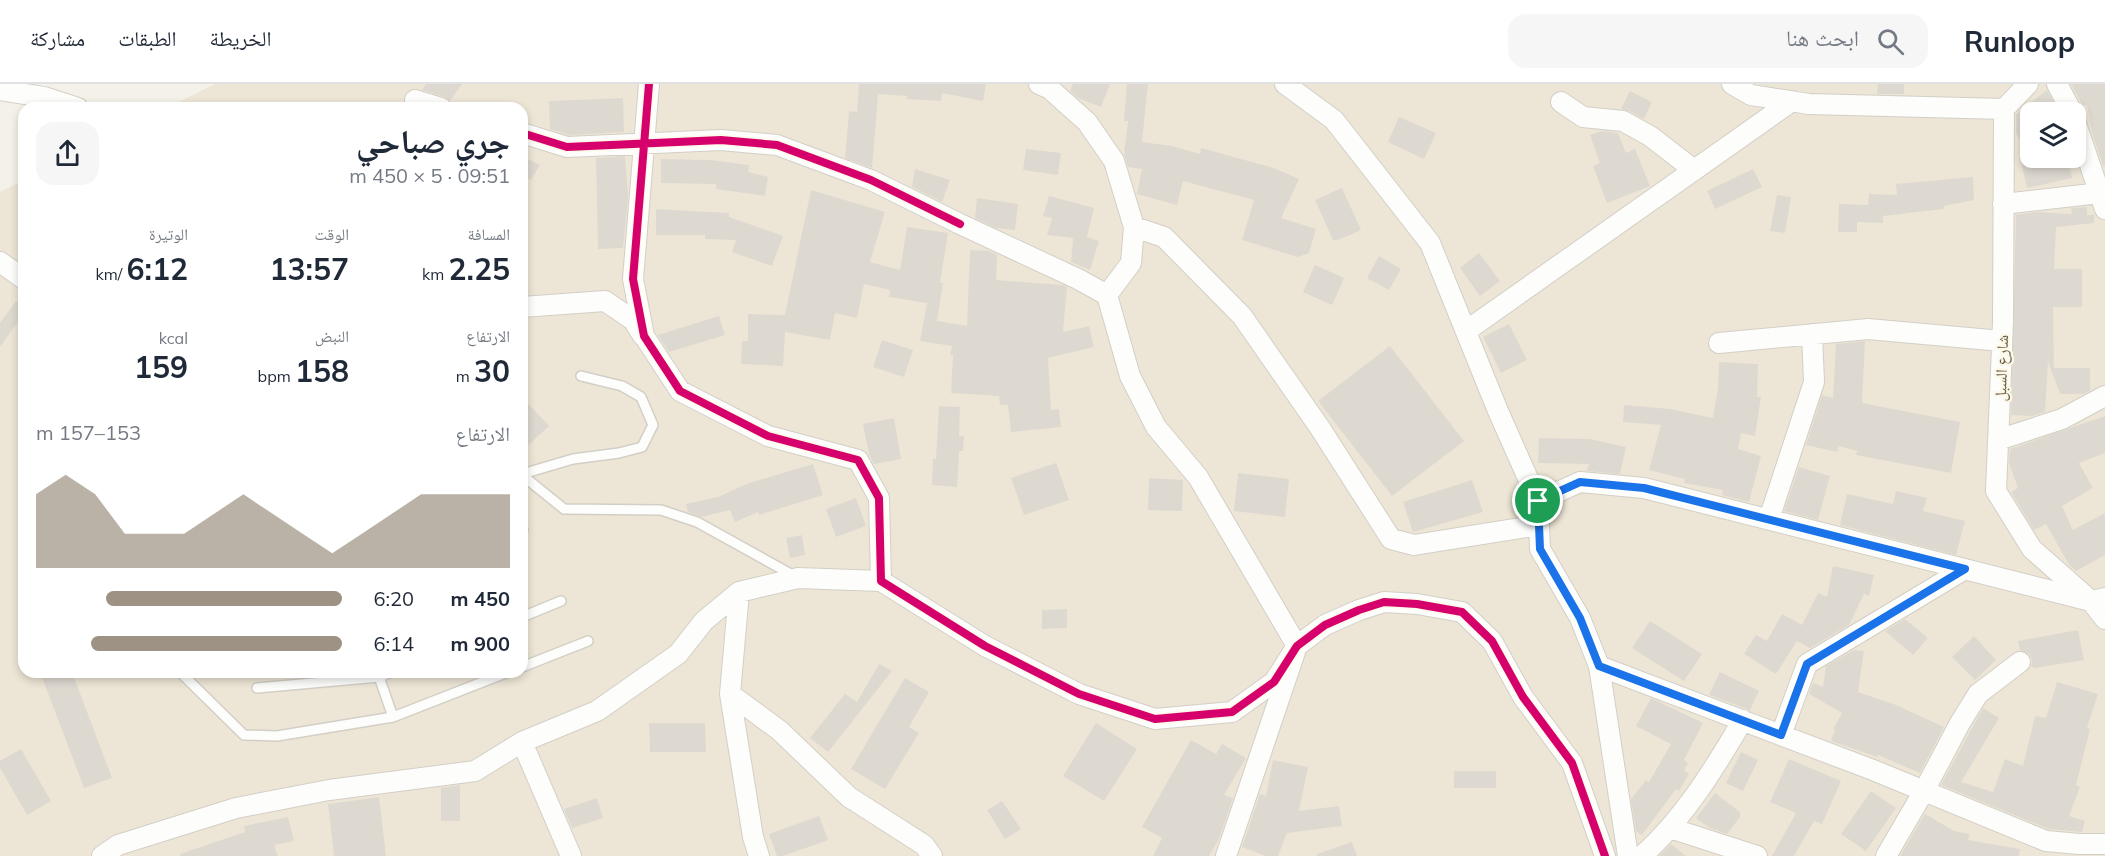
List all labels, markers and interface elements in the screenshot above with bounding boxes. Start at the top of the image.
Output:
search box [1508,14,1928,68]
text: ابحث هنا [1786,24,1859,52]
text: Runloop [1964,24,2075,59]
text: مشاركة [30,25,85,51]
text: الطبقات [118,25,177,51]
text: الخريطة [210,25,271,51]
icon: search [1874,25,1907,58]
map controls [2020,102,2086,168]
button: layers [2020,102,2086,168]
text: جري صباحي [356,120,510,161]
button: share [36,122,99,185]
text: 09:51 · 5 × 450 m [349,163,510,188]
text: الوتيرة [149,224,188,244]
text: الوقت [315,224,349,244]
text: المسافة [468,224,510,244]
text: 6:12 [127,250,188,288]
text: 13:57 [270,250,349,288]
text: 2.25 [449,250,510,288]
text: /km [95,264,127,284]
text: km [422,264,449,284]
text: النبض [315,326,349,346]
text: الارتفاع [466,326,510,346]
text: kcal [159,328,188,348]
street label: شارع السبل [1990,334,2013,402]
text: 159 [134,348,188,386]
text: 158 [295,352,349,390]
text: 30 [474,352,510,390]
text: bpm [258,366,295,386]
text: m [456,366,474,386]
text: 153–157 m [36,420,141,445]
text: الارتفاع [455,421,510,446]
pin [1512,475,1563,526]
icon: arrive [1521,484,1554,517]
text: 6:20 [373,586,414,611]
text: 450 m [451,586,510,611]
text: 6:14 [373,631,414,656]
text: 900 m [451,631,510,656]

